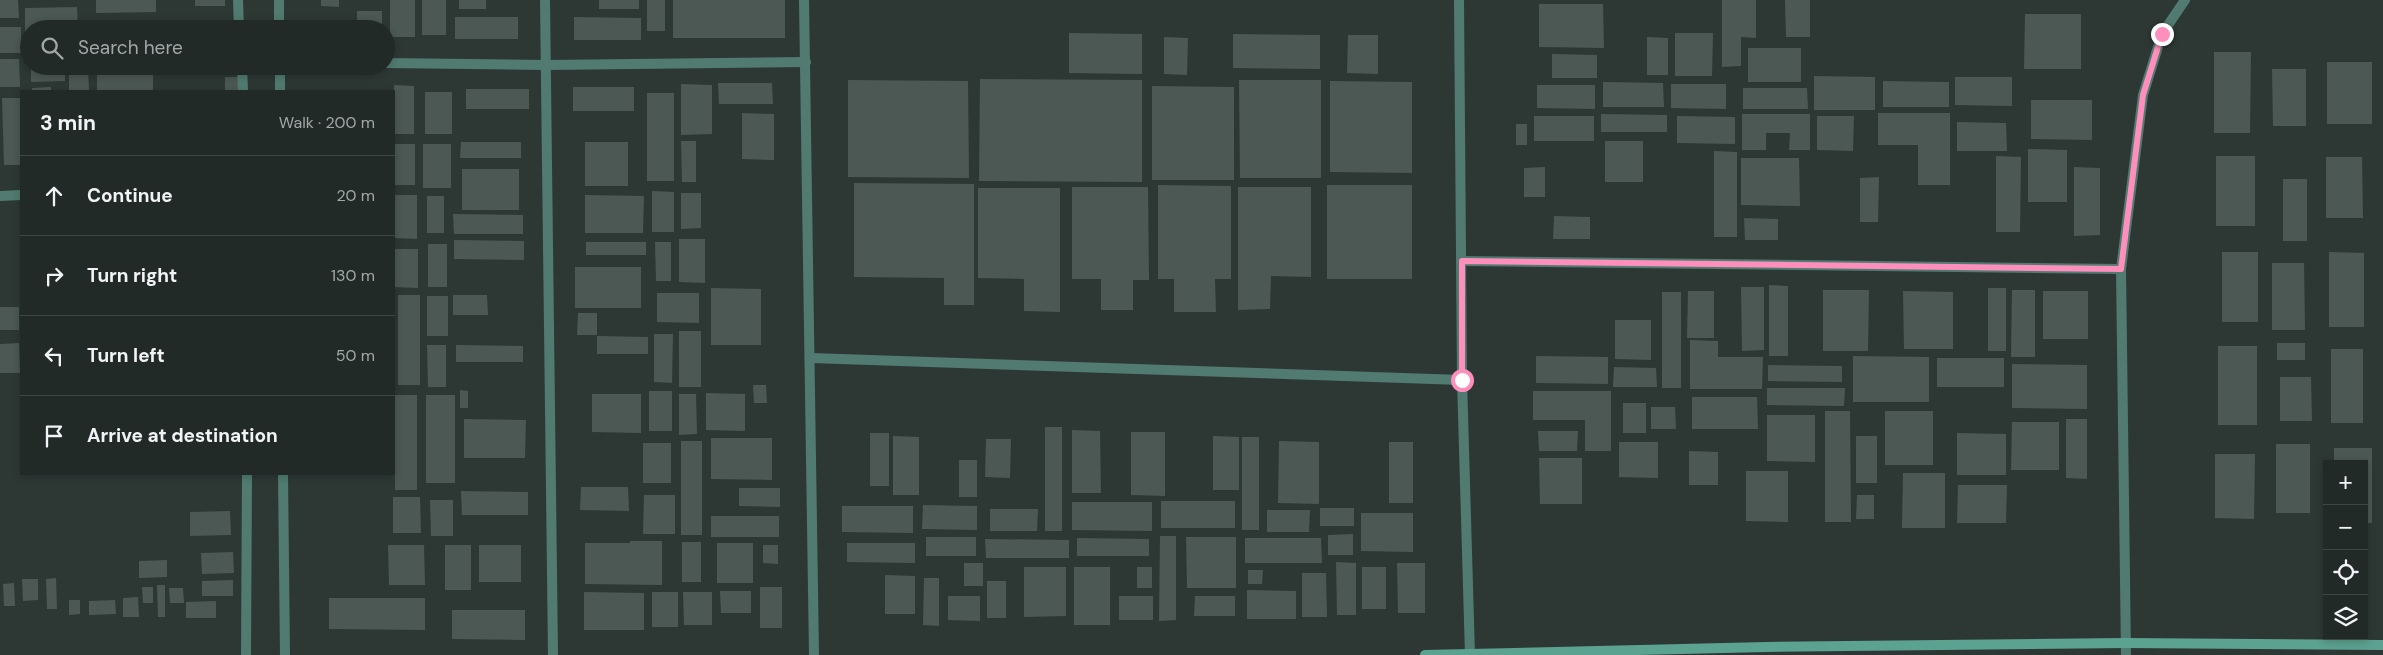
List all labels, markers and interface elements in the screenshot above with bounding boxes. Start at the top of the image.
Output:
search box [20,20,395,75]
route end [2151,23,2174,46]
icon: search [38,34,66,62]
text: Search here [78,35,183,60]
text: 3 min [40,109,96,137]
text: Walk · 200 m [279,112,375,133]
icon: ahead [40,182,68,210]
text: Continue [87,183,173,208]
text: 20 m [336,185,375,206]
icon: right [40,262,68,290]
text: Turn right [87,263,177,288]
text: 130 m [331,265,375,286]
icon: left [40,342,68,370]
text: Turn left [87,343,165,368]
text: 50 m [336,345,375,366]
route start [1451,369,1474,392]
icon: arrive [40,422,68,450]
text: Arrive at destination [87,423,278,448]
map controls [2323,460,2368,640]
button: + [2323,460,2368,505]
button: − [2323,505,2368,550]
button: locate [2323,550,2368,595]
button: layers [2323,595,2368,640]

